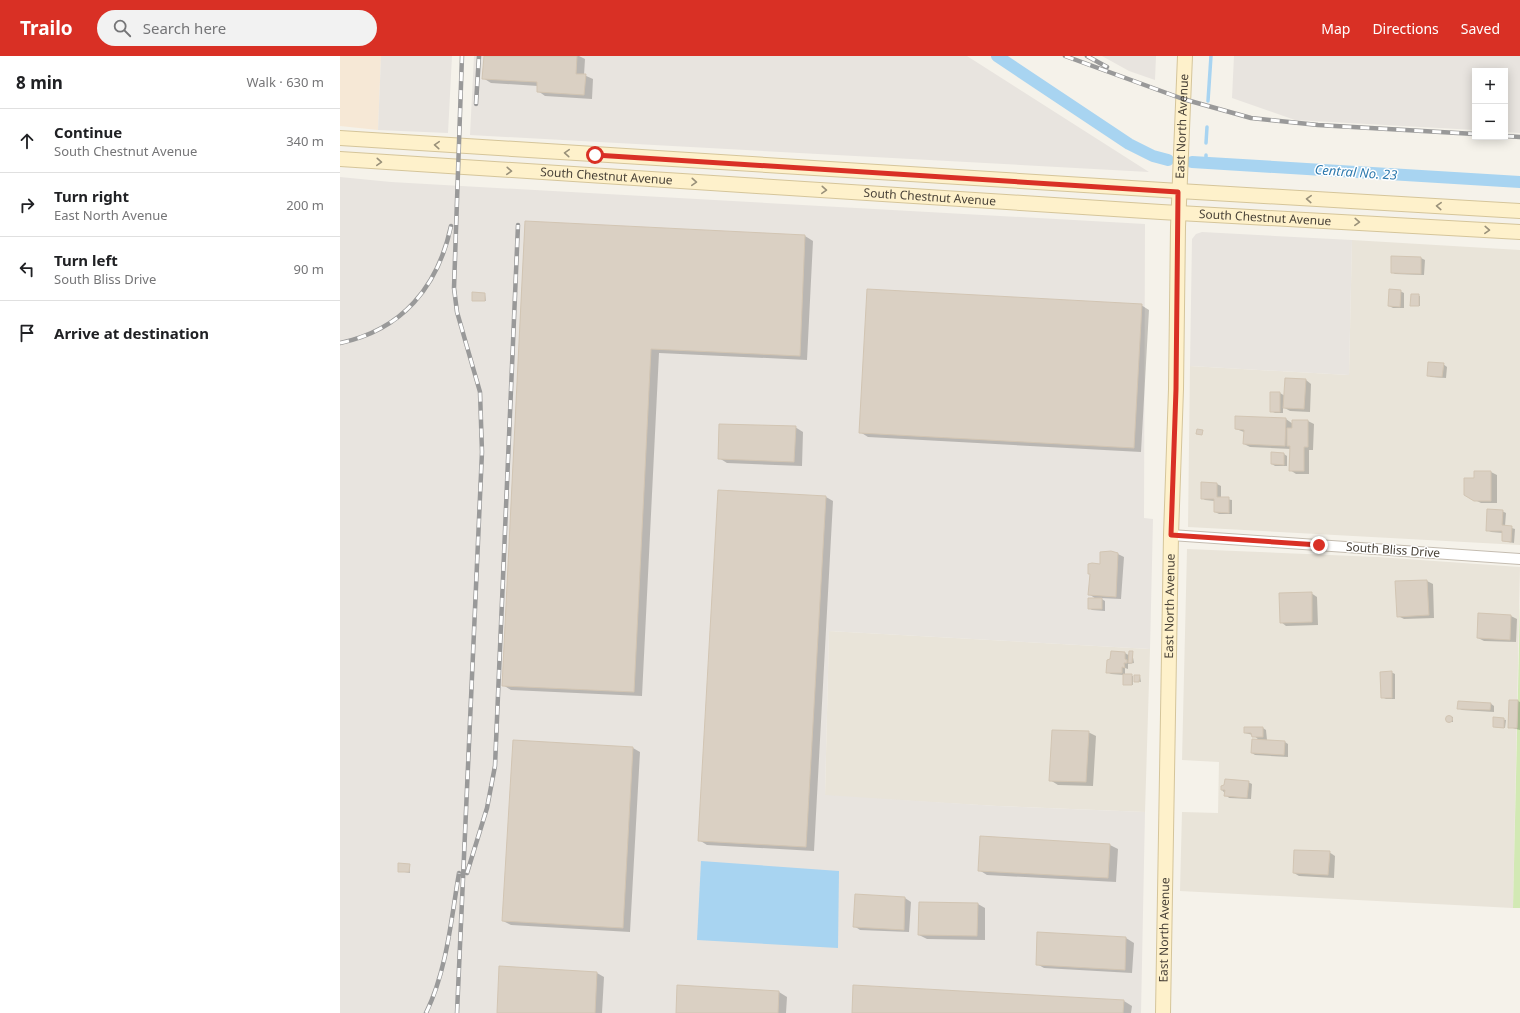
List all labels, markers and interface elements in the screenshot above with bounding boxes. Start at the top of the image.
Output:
search box [97,10,377,46]
text: Trailo [20,15,73,41]
icon: search [111,17,133,39]
text: Search here [143,18,226,38]
text: Map [1321,19,1350,38]
text: Directions [1372,19,1439,38]
text: Saved [1461,19,1500,38]
map controls [1472,68,1508,140]
button: + [1472,68,1508,104]
text: 8 min [16,71,63,94]
text: Walk · 630 m [246,73,324,91]
street label: East North Avenue [1171,73,1192,179]
button: − [1472,104,1508,140]
text: Continue [54,122,122,142]
icon: ahead [16,130,38,152]
text: 340 m [286,132,324,150]
one-way arrow [434,141,440,149]
text: South Chestnut Avenue [54,142,197,160]
route start [586,146,604,164]
one-way arrow [564,149,570,158]
one-way arrow [376,158,382,167]
water label: Central No. 23 [1314,160,1398,184]
street label: South Chestnut Avenue [540,163,673,188]
one-way arrow [506,166,512,175]
one-way arrow [691,178,697,187]
street label: South Chestnut Avenue [863,184,997,209]
text: Turn right [54,186,129,206]
one-way arrow [821,186,827,195]
icon: right [16,194,38,216]
one-way arrow [1306,195,1312,203]
text: 200 m [286,196,324,214]
one-way arrow [1436,202,1442,211]
street label: South Chestnut Avenue [1199,205,1332,229]
text: East North Avenue [54,206,168,224]
one-way arrow [1354,218,1360,227]
one-way arrow [1483,225,1490,234]
text: Turn left [54,250,118,270]
icon: left [16,258,38,280]
text: 90 m [294,260,324,278]
text: South Bliss Drive [54,270,156,288]
icon: arrive [16,322,38,344]
text: Arrive at destination [54,323,209,343]
route end [1310,536,1328,554]
street label: South Bliss Drive [1345,538,1441,561]
street label: East North Avenue [1160,553,1179,659]
street label: East North Avenue [1155,877,1173,983]

